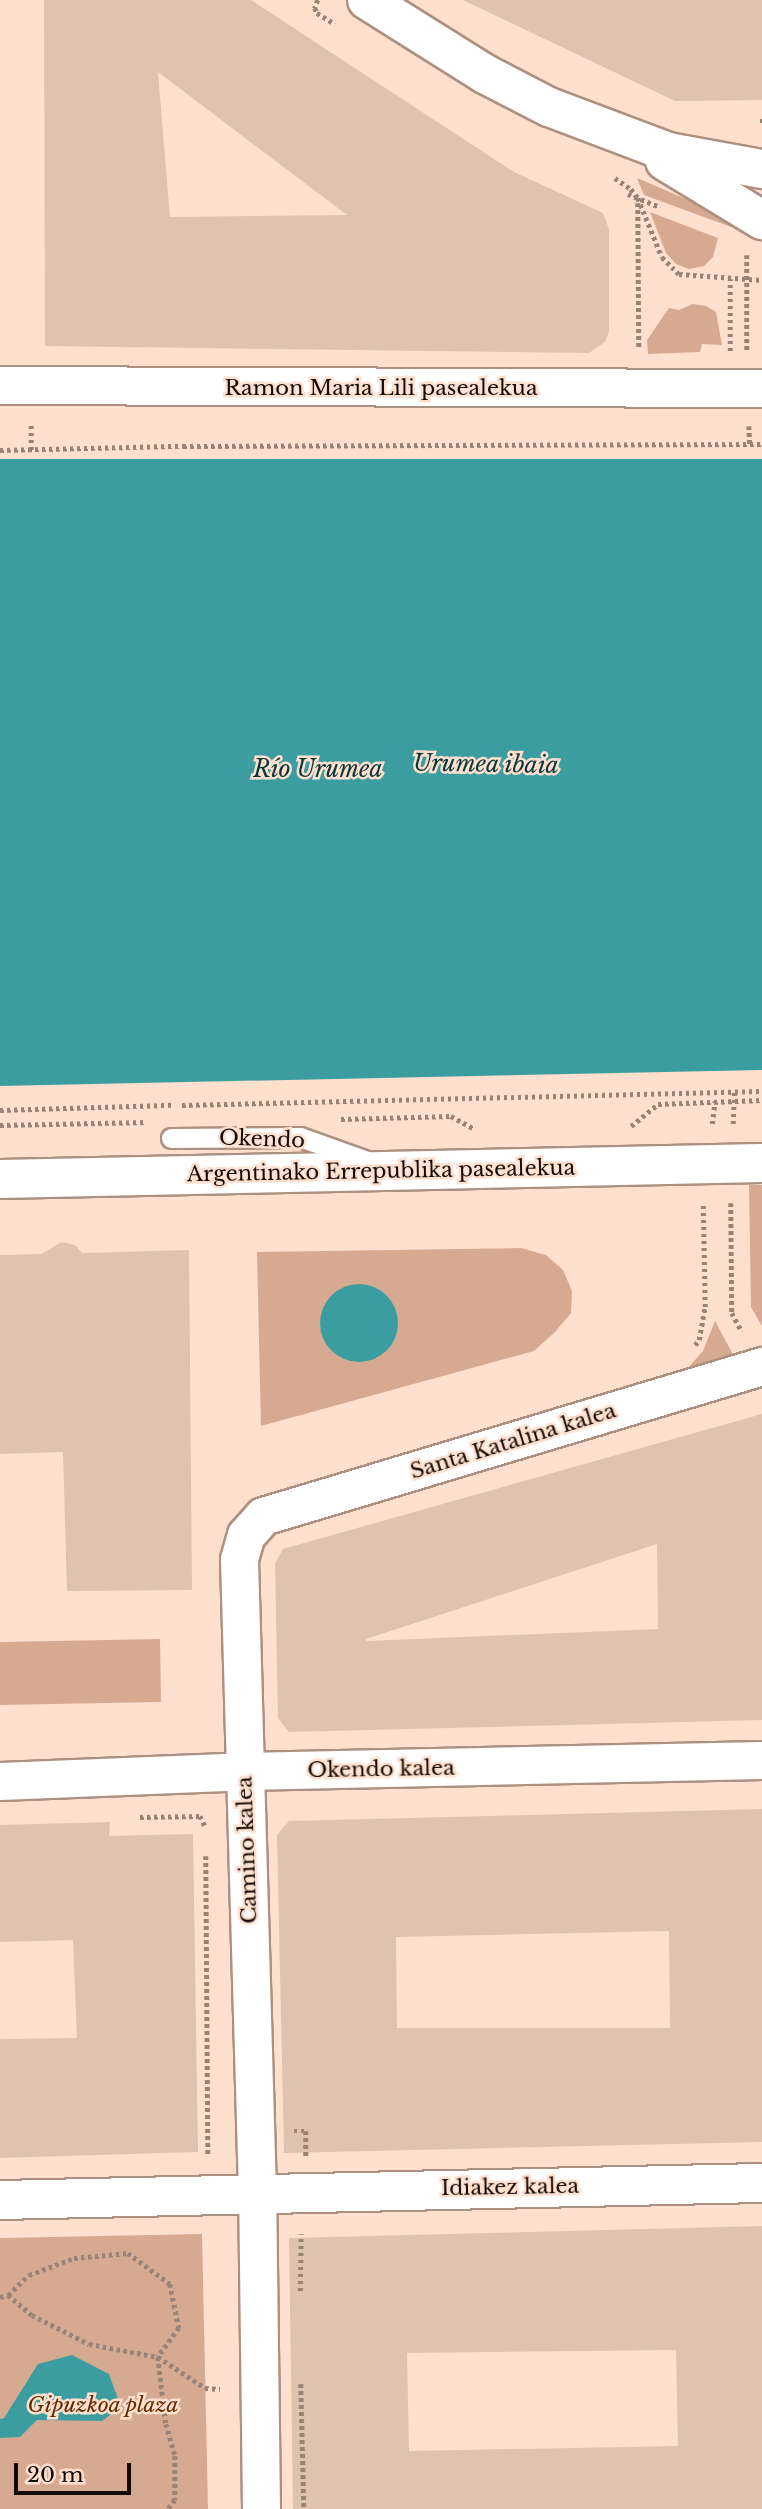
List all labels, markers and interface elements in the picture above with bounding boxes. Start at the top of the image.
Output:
street label: Ramon Maria Lili pasealekua [224,375,538,401]
water label: Urumea ibaia [412,749,560,779]
water label: Río Urumea [253,755,383,783]
street label: Okendo [218,1125,306,1153]
street label: Argentinako Errepublika pasealekua [186,1155,576,1187]
street label: Santa Katalina kalea [407,1398,619,1484]
street label: Okendo kalea [307,1755,455,1783]
street label: Camino kalea [232,1776,262,1924]
street label: Idiakez kalea [441,2173,579,2201]
park label: Gipuzkoa plaza [27,2392,179,2418]
scale bar [18,2450,135,2494]
text: 20 m [27,2462,84,2488]

